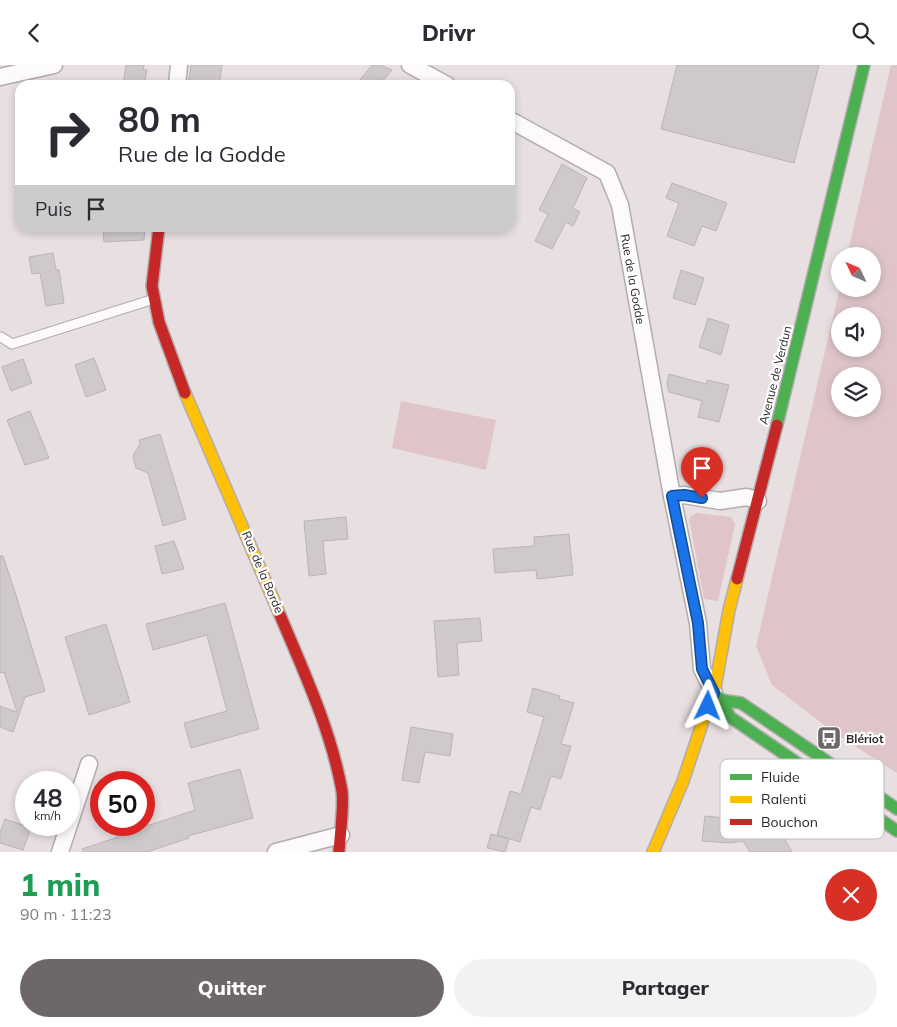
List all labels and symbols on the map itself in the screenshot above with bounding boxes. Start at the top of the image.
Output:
street label: Rue de la Godde [618,233,648,325]
north arrow [831,247,881,297]
street label: Avenue de Verdun [755,324,795,426]
pin [681,447,723,498]
street label: Rue de la Borde [239,529,287,615]
position arrow [681,679,733,731]
bus stop icon: Blériot [816,725,842,751]
place label: Blériot [846,731,884,746]
legend [720,759,884,839]
text: Fluide [761,768,800,786]
speed limit sign: 50 [90,771,155,836]
text: Ralenti [761,790,806,808]
text: Bouchon [761,813,818,831]

